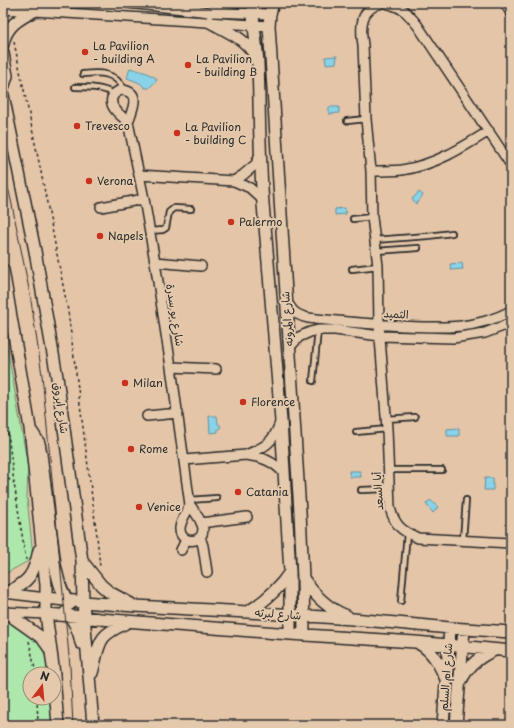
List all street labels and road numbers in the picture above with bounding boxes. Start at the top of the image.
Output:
street label: شارع بو سدرة [161,282,189,348]
street label: شارع المرونه [276,291,298,347]
street label: الثميد [383,304,409,323]
street label: شارع ابروق [48,381,74,435]
street label: أبا السعد [368,471,387,511]
street label: شارع لبرثه [254,603,302,625]
street label: شارع ام السلم [435,642,457,712]

